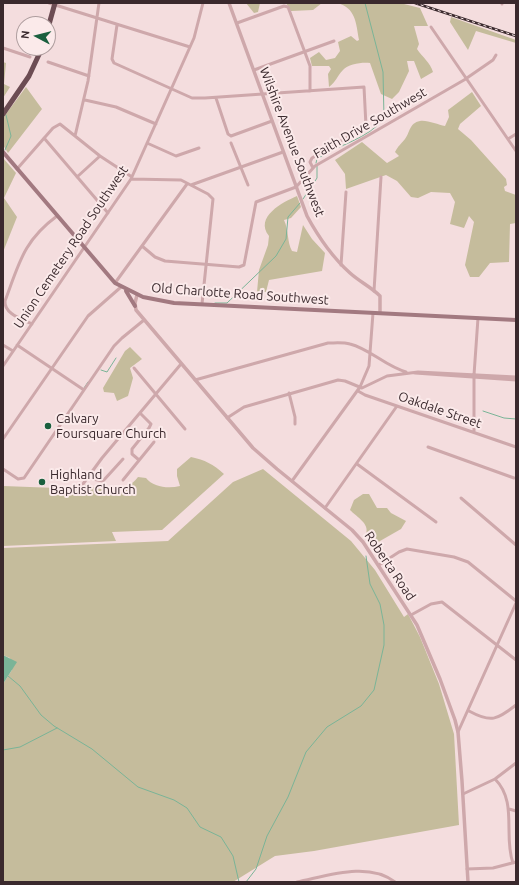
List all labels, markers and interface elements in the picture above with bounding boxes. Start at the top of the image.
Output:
north arrow [16,16,56,56]
text: N [19,30,32,39]
street label: Wilshire Avenue Southwest [256,65,328,219]
street label: Faith Drive Southwest [311,84,429,162]
street label: Union Cemetery Road Southwest [11,163,131,331]
street label: Old Charlotte Road Southwest [151,280,329,308]
street label: Oakdale Street [396,388,484,432]
place label: Calvary Foursquare Church [56,411,166,442]
marker: Calvary Foursquare Church [43,421,53,431]
place label: Highland Baptist Church [50,467,136,498]
marker: Highland Baptist Church [37,477,47,487]
street label: Roberta Road [361,528,419,604]

